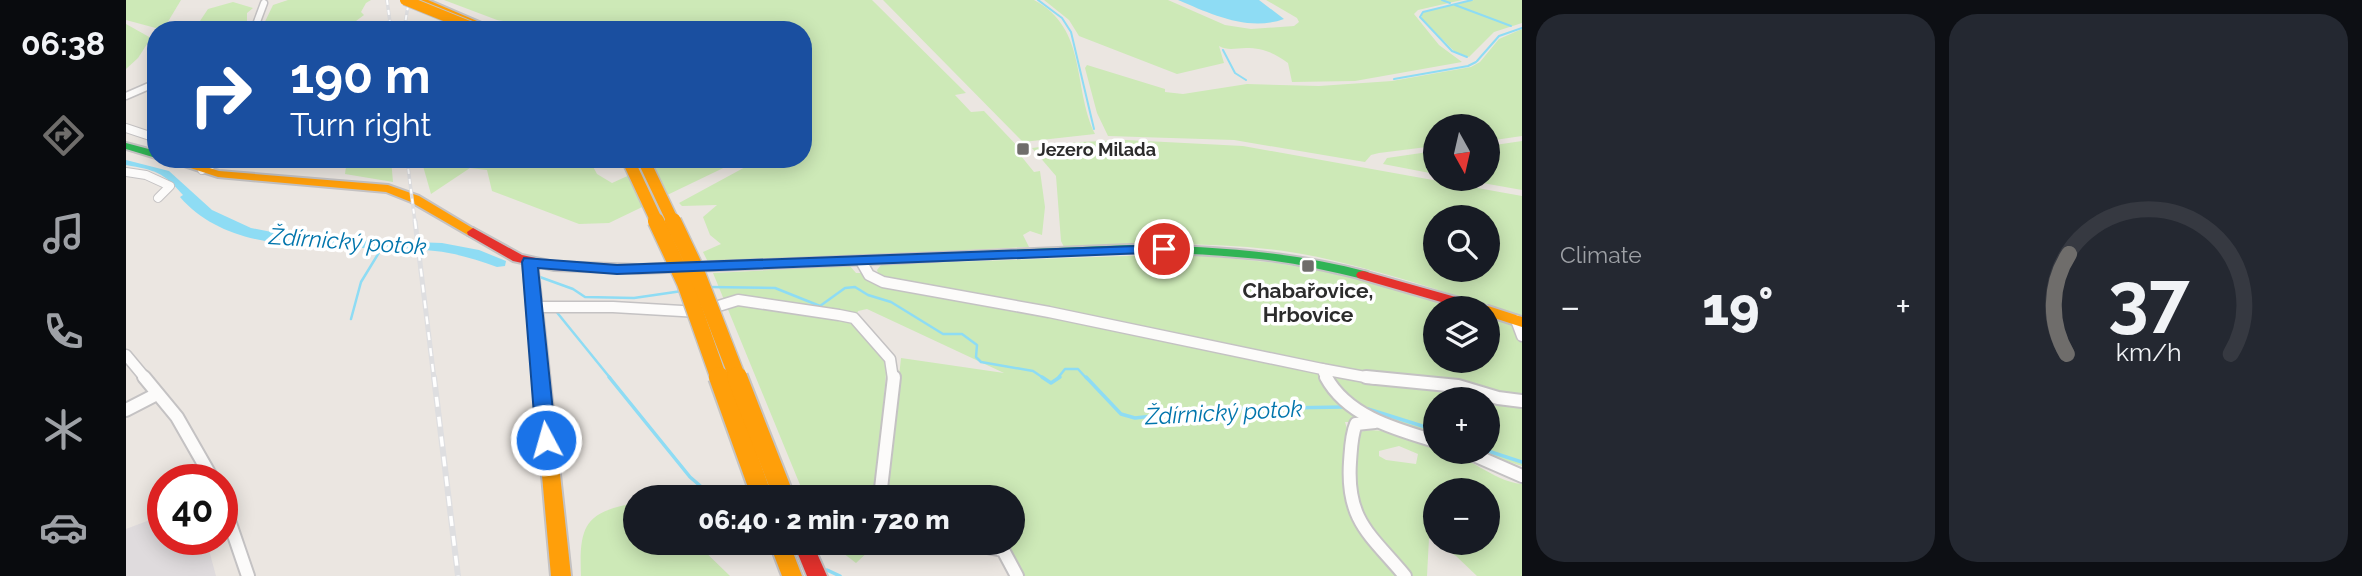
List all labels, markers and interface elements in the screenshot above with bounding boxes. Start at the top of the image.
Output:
text: 06:38 [21,25,105,62]
text: 190 m [290,47,431,104]
icon: right [175,49,266,140]
text: Turn right [290,106,431,143]
icon: directions [39,111,88,160]
north arrow [1423,114,1500,191]
map controls [1423,114,1500,555]
place label: Jezero Milada [1037,139,1156,160]
marker: Jezero Milada [1015,141,1031,157]
button: search [1423,205,1500,282]
icon: music [39,209,88,258]
pin [1134,219,1194,279]
water label: Ždírnický potok [267,222,428,260]
icon: arrive [1145,230,1183,268]
text: Climate [1560,241,1642,268]
text: 37 [2108,256,2189,341]
marker: Chabařovice, Hrbovice [1300,258,1316,274]
text: 19° [1702,276,1774,337]
place label: Chabařovice, Hrbovice [1243,278,1373,327]
text: − [1560,284,1580,329]
text: + [1895,284,1911,329]
button: layers [1423,296,1500,373]
icon: phone [39,307,88,356]
text: km/h [2116,337,2181,367]
button: + [1423,387,1500,464]
water label: Ždírnický potok [1144,394,1303,430]
position arrow [509,403,583,477]
icon: climate [39,405,88,454]
speed limit sign: 40 [147,464,238,555]
button: − [1423,478,1500,555]
icon: car [39,503,88,552]
text: 06:40 · 2 min · 720 m [698,505,950,535]

